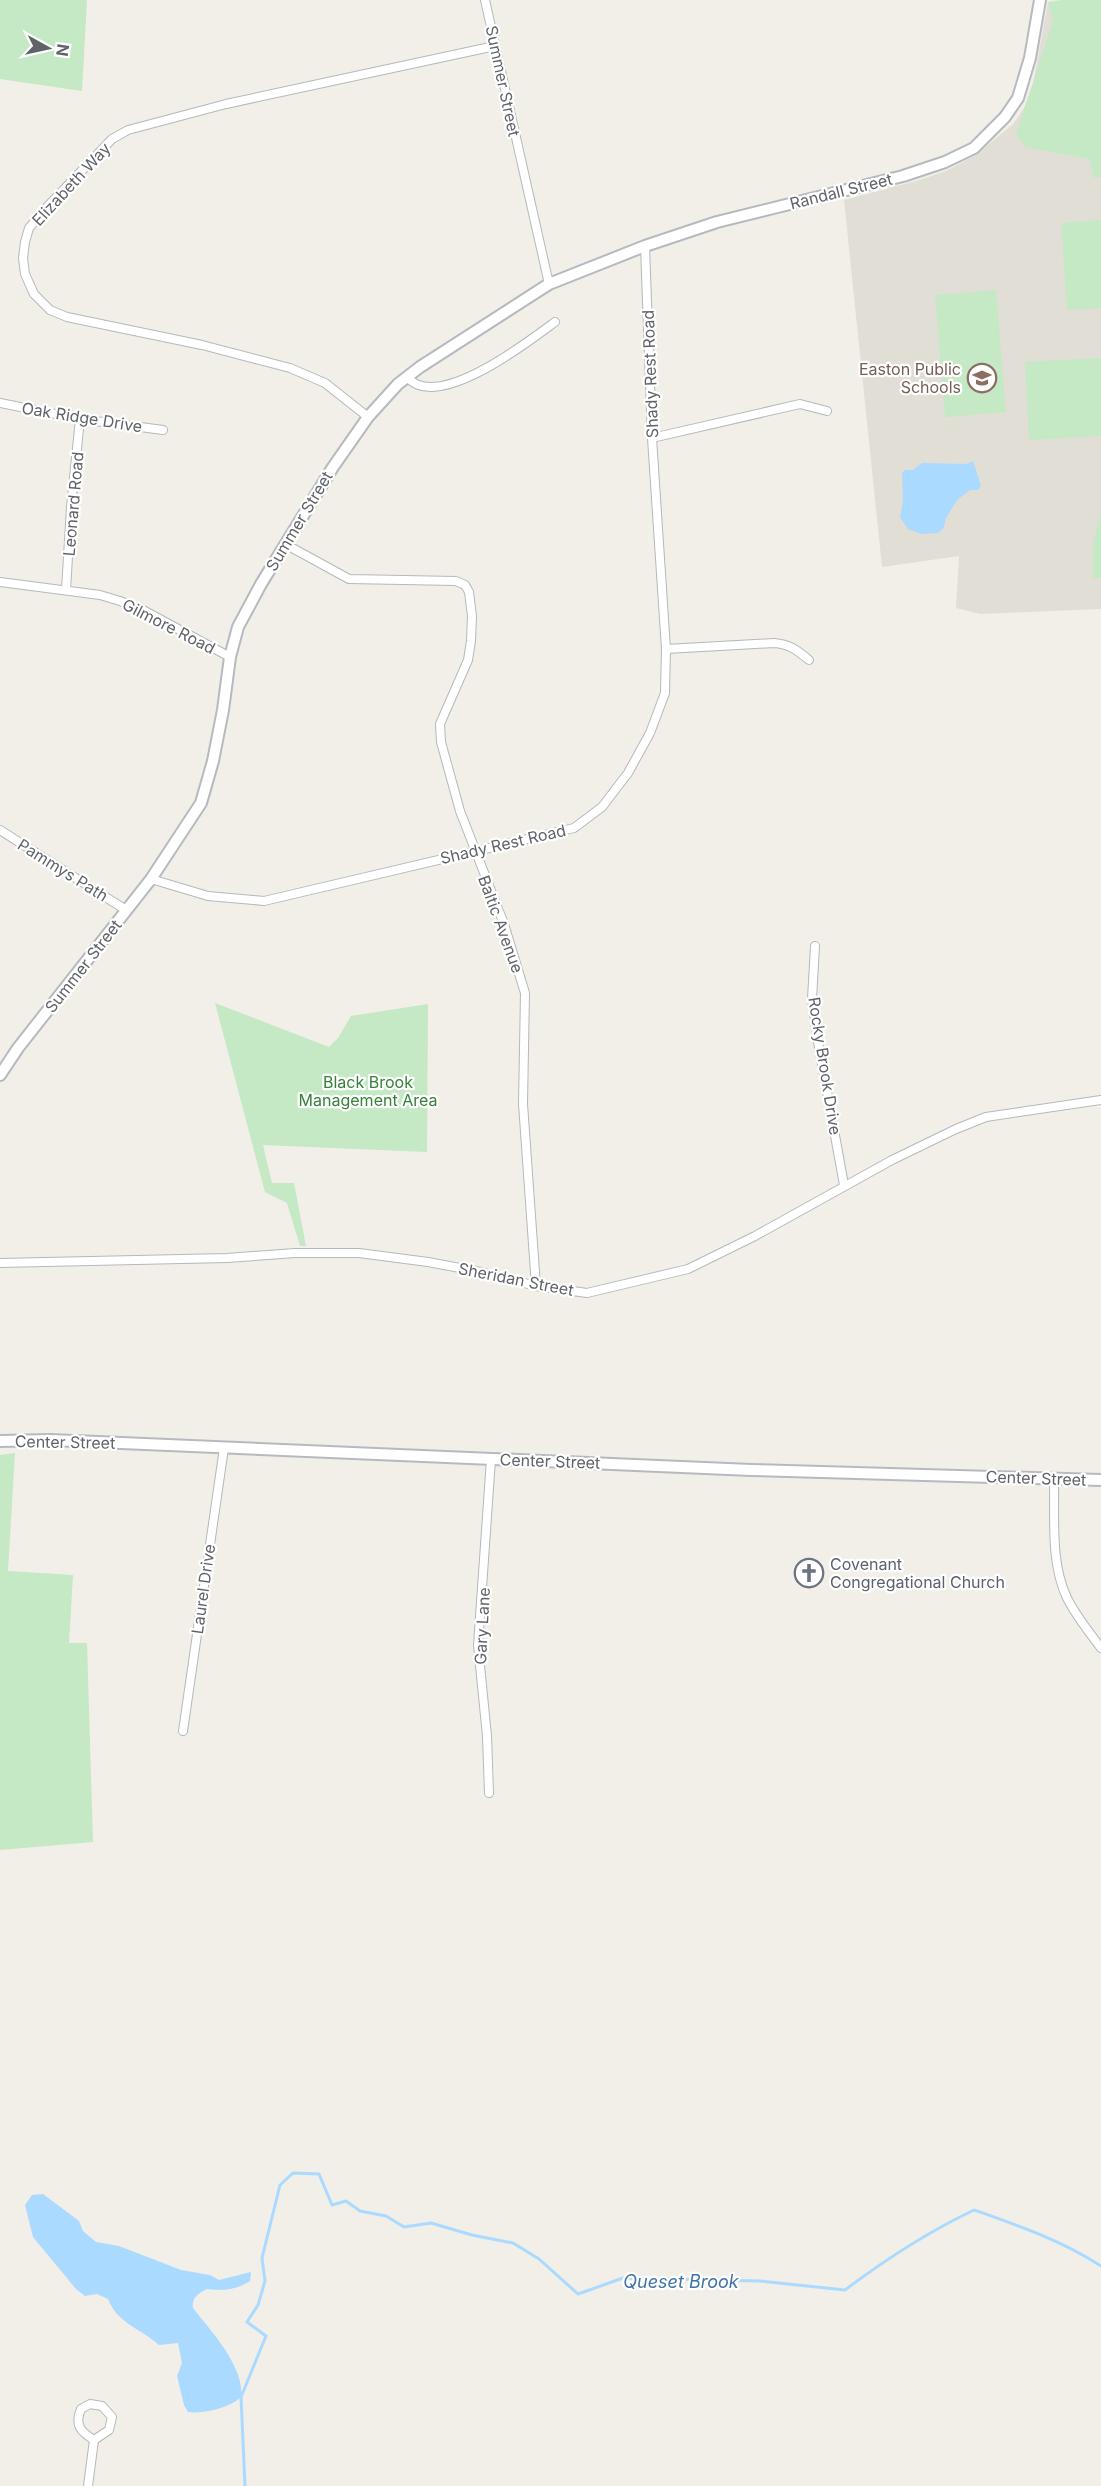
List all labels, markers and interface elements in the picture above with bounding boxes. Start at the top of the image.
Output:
north arrow [18,18,78,78]
street label: Summer Street [481,24,525,138]
text: N [52,43,74,58]
street label: Elizabeth Way [27,138,115,230]
street label: Randall Street [788,169,894,213]
street label: Shady Rest Road [638,310,662,438]
place label: Easton Public Schools [859,359,961,397]
school or university icon: Easton Public Schools [966,362,998,394]
street label: Oak Ridge Drive [20,398,144,436]
street label: Leonard Road [58,451,88,557]
street label: Summer Street [261,468,337,574]
street label: Gilmore Road [119,594,219,658]
street label: Shady Rest Road [438,820,568,868]
street label: Pammys Path [14,834,112,906]
street label: Baltic Avenue [474,872,528,976]
street label: Summer Street [40,915,126,1017]
street label: Rocky Brook Drive [804,996,846,1136]
park label: Black Brook Management Area [299,1072,437,1110]
street label: Sheridan Street [457,1258,575,1300]
street label: Center Street [15,1431,115,1453]
street label: Center Street [499,1449,601,1473]
street label: Center Street [985,1466,1087,1490]
street label: Laurel Drive [187,1543,219,1635]
place label: Covenant Congregational Church [830,1554,1005,1592]
church icon: Covenant Congregational Church [793,1557,825,1589]
street label: Gary Lane [470,1587,494,1665]
water label: Queset Brook [623,2271,740,2292]

